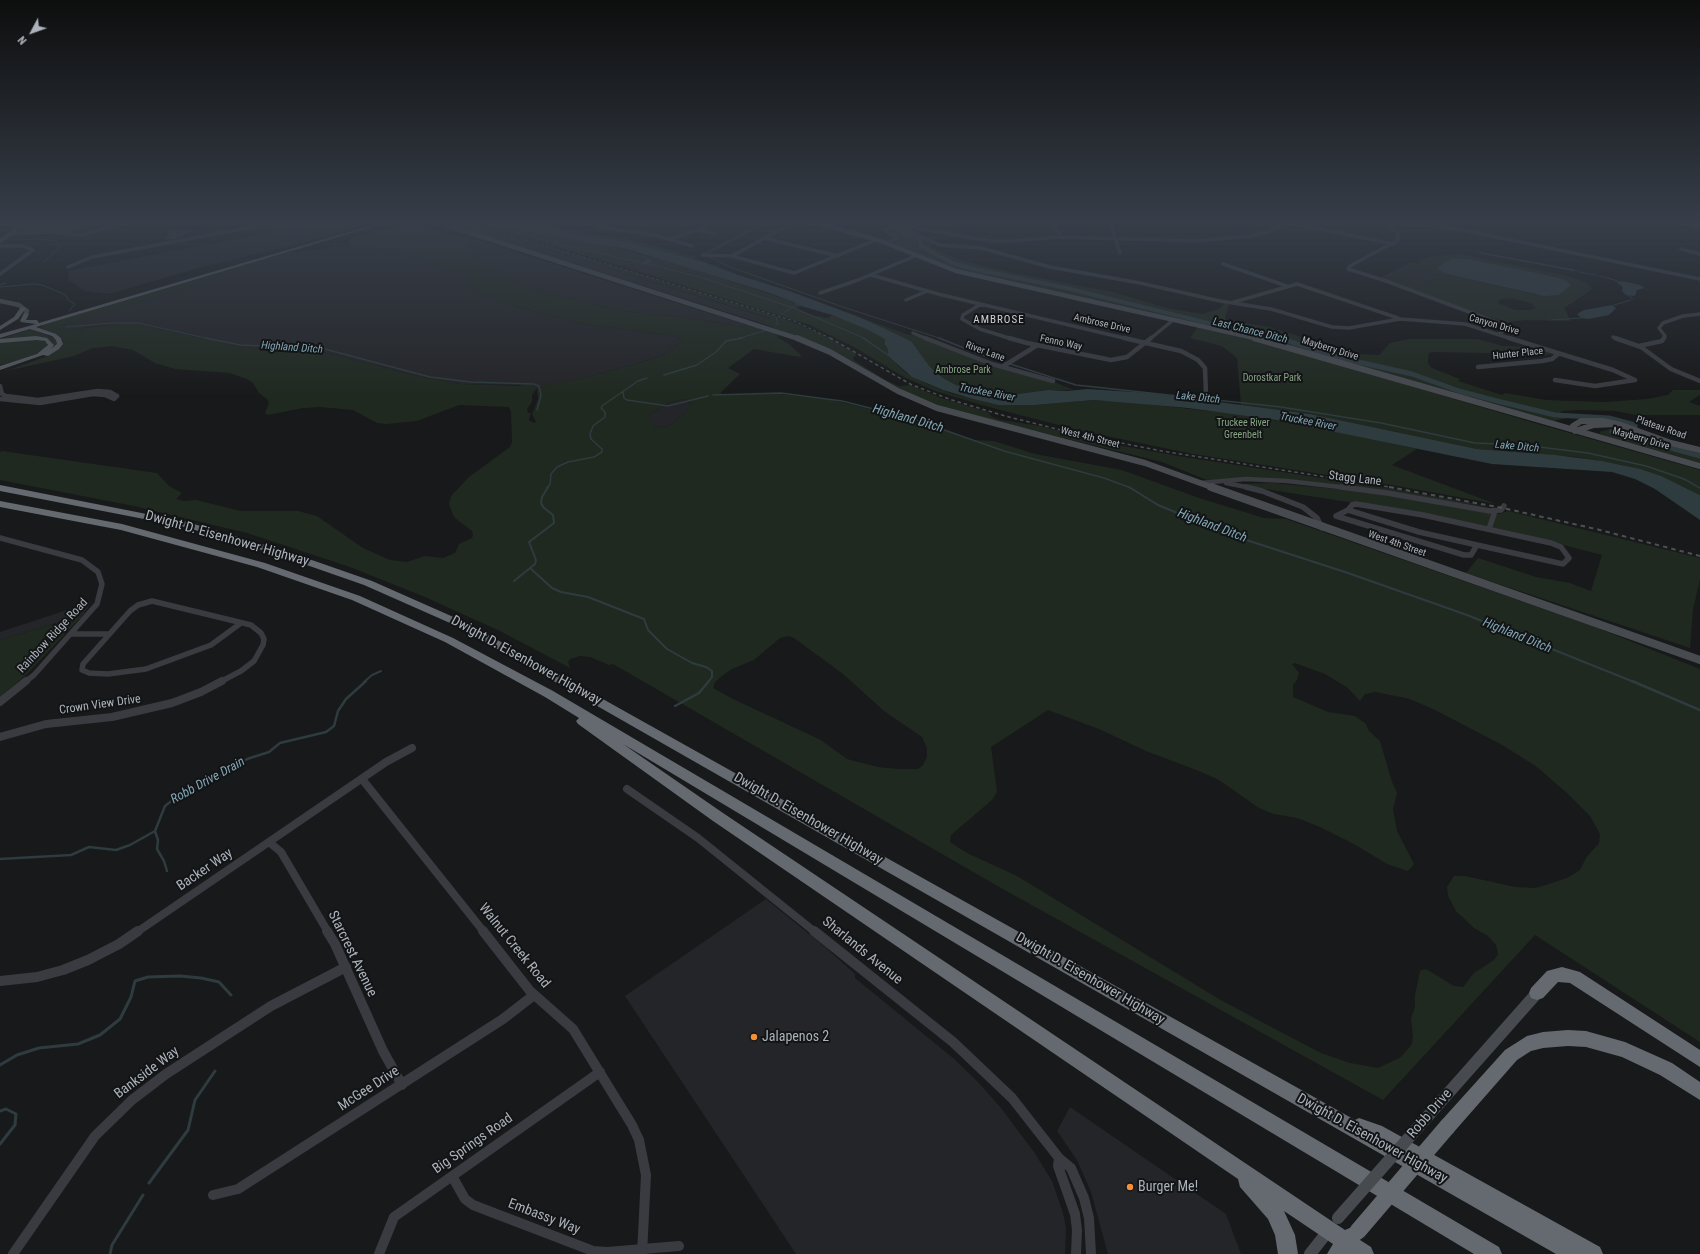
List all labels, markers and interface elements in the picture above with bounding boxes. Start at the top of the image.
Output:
north arrow [12,12,52,52]
text: N [15,33,30,47]
street label: Ambrose Drive [1073,312,1131,336]
street label: Canyon Drive [1468,312,1520,338]
district label: AMBROSE [973,313,1025,327]
water label: Last Chance Ditch [1211,315,1289,347]
street label: Fenno Way [1039,333,1083,353]
street label: Mayberry Drive [1300,335,1360,363]
water label: Highland Ditch [261,339,323,357]
street label: River Lane [964,339,1006,365]
street label: Hunter Place [1492,345,1544,363]
park label: Ambrose Park [935,364,991,376]
park label: Dorostkar Park [1243,372,1301,384]
water label: Truckee River [958,381,1016,405]
water label: Lake Ditch [1175,389,1221,407]
water label: Highland Ditch [871,401,945,437]
water label: Truckee River [1279,410,1337,434]
street label: Plateau Road [1634,414,1688,442]
park label: Truckee River Greenbelt [1217,417,1269,440]
street label: West 4th Street [1059,425,1121,451]
street label: Mayberry Drive [1611,425,1671,453]
water label: Lake Ditch [1494,439,1540,455]
street label: Stagg Lane [1328,469,1382,489]
water label: Highland Ditch [1175,506,1249,546]
street label: Dwight D. Eisenhower Highway [143,508,311,570]
street label: West 4th Street [1366,528,1428,560]
street label: Rainbow Ridge Road [15,596,91,676]
street label: Dwight D. Eisenhower Highway [448,613,604,709]
water label: Highland Ditch [1480,615,1554,657]
street label: Crown View Drive [58,692,142,718]
water label: Robb Drive Drain [168,754,248,808]
street label: Dwight D. Eisenhower Highway [730,769,886,869]
street label: Backer Way [174,845,236,895]
street label: Walnut Creek Road [475,900,553,992]
street label: Starcrest Avenue [324,908,380,1000]
street label: Sharlands Avenue [818,913,906,989]
street label: Dwight D. Eisenhower Highway [1012,929,1168,1029]
place label: Jalapenos 2 [762,1029,829,1045]
marker: Jalapenos 2 [749,1032,759,1042]
street label: Bankside Way [111,1043,183,1103]
street label: McGee Drive [335,1063,403,1115]
street label: Robb Drive [1404,1086,1456,1142]
street label: Dwight D. Eisenhower Highway [1294,1091,1450,1187]
street label: Big Springs Road [430,1110,516,1178]
place label: Burger Me! [1138,1179,1198,1195]
marker: Burger Me! [1125,1182,1135,1192]
street label: Embassy Way [506,1196,582,1238]

